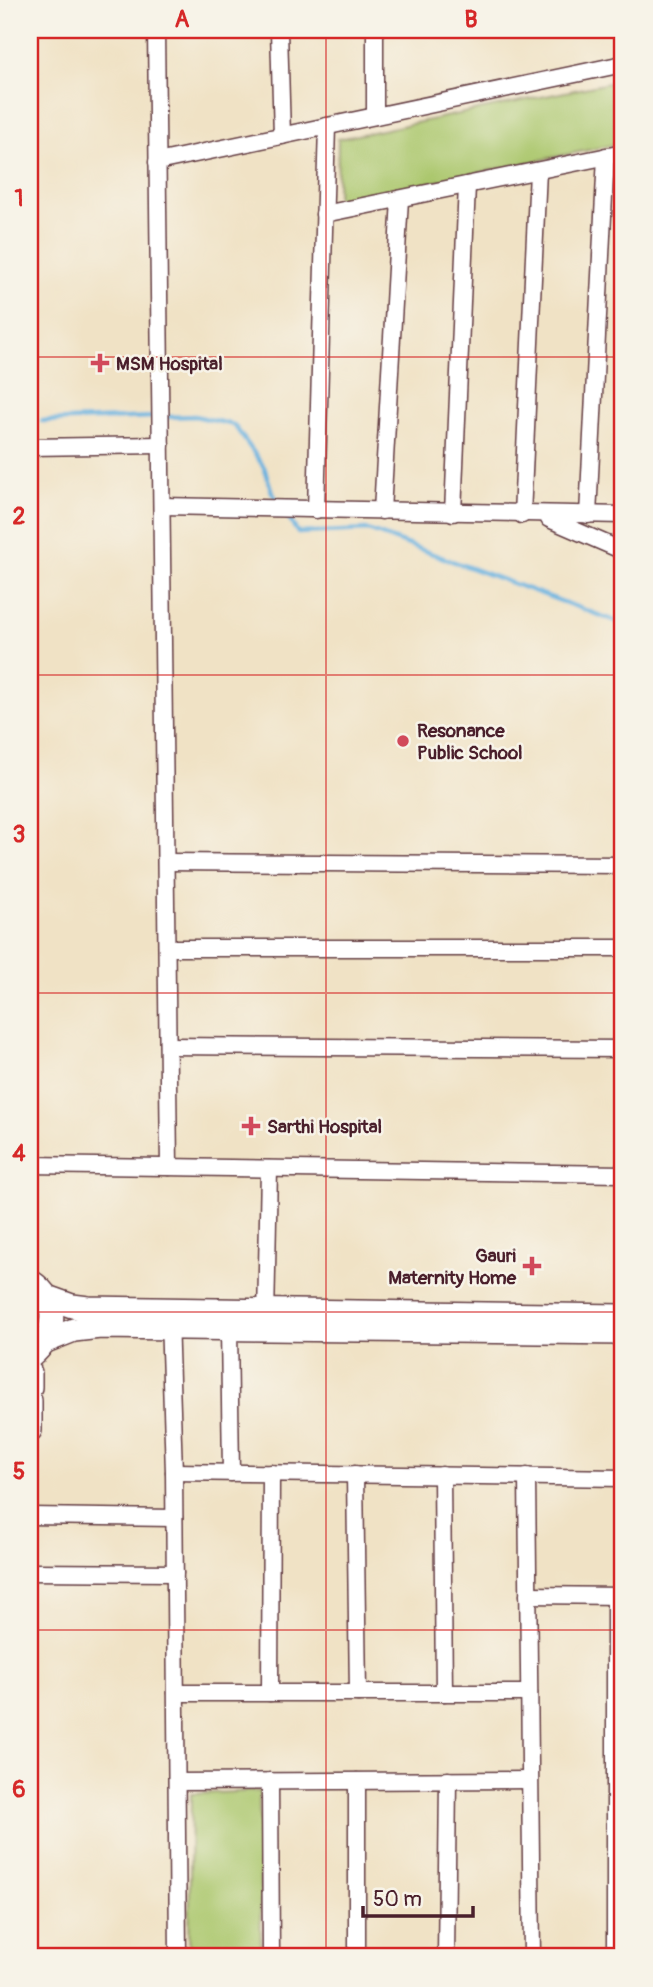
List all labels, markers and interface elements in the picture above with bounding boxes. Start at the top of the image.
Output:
text: A [175,5,190,34]
text: B [464,5,478,34]
text: 1 [15,184,24,213]
place label: MSM Hospital [116,352,223,376]
marker: MSM Hospital [90,353,110,373]
text: 2 [13,502,26,531]
place label: Resonance Public School [417,719,523,765]
marker: Resonance Public School [395,733,411,749]
text: 3 [13,820,25,849]
place label: Sarthi Hospital [267,1115,382,1139]
marker: Sarthi Hospital [241,1116,261,1136]
text: 4 [12,1139,26,1168]
place label: Gauri Maternity Home [388,1244,517,1290]
marker: Gauri Maternity Home [522,1256,542,1276]
text: 5 [13,1457,25,1486]
text: 6 [12,1775,26,1804]
scale bar [363,1875,473,1919]
text: 50 m [373,1886,422,1913]

